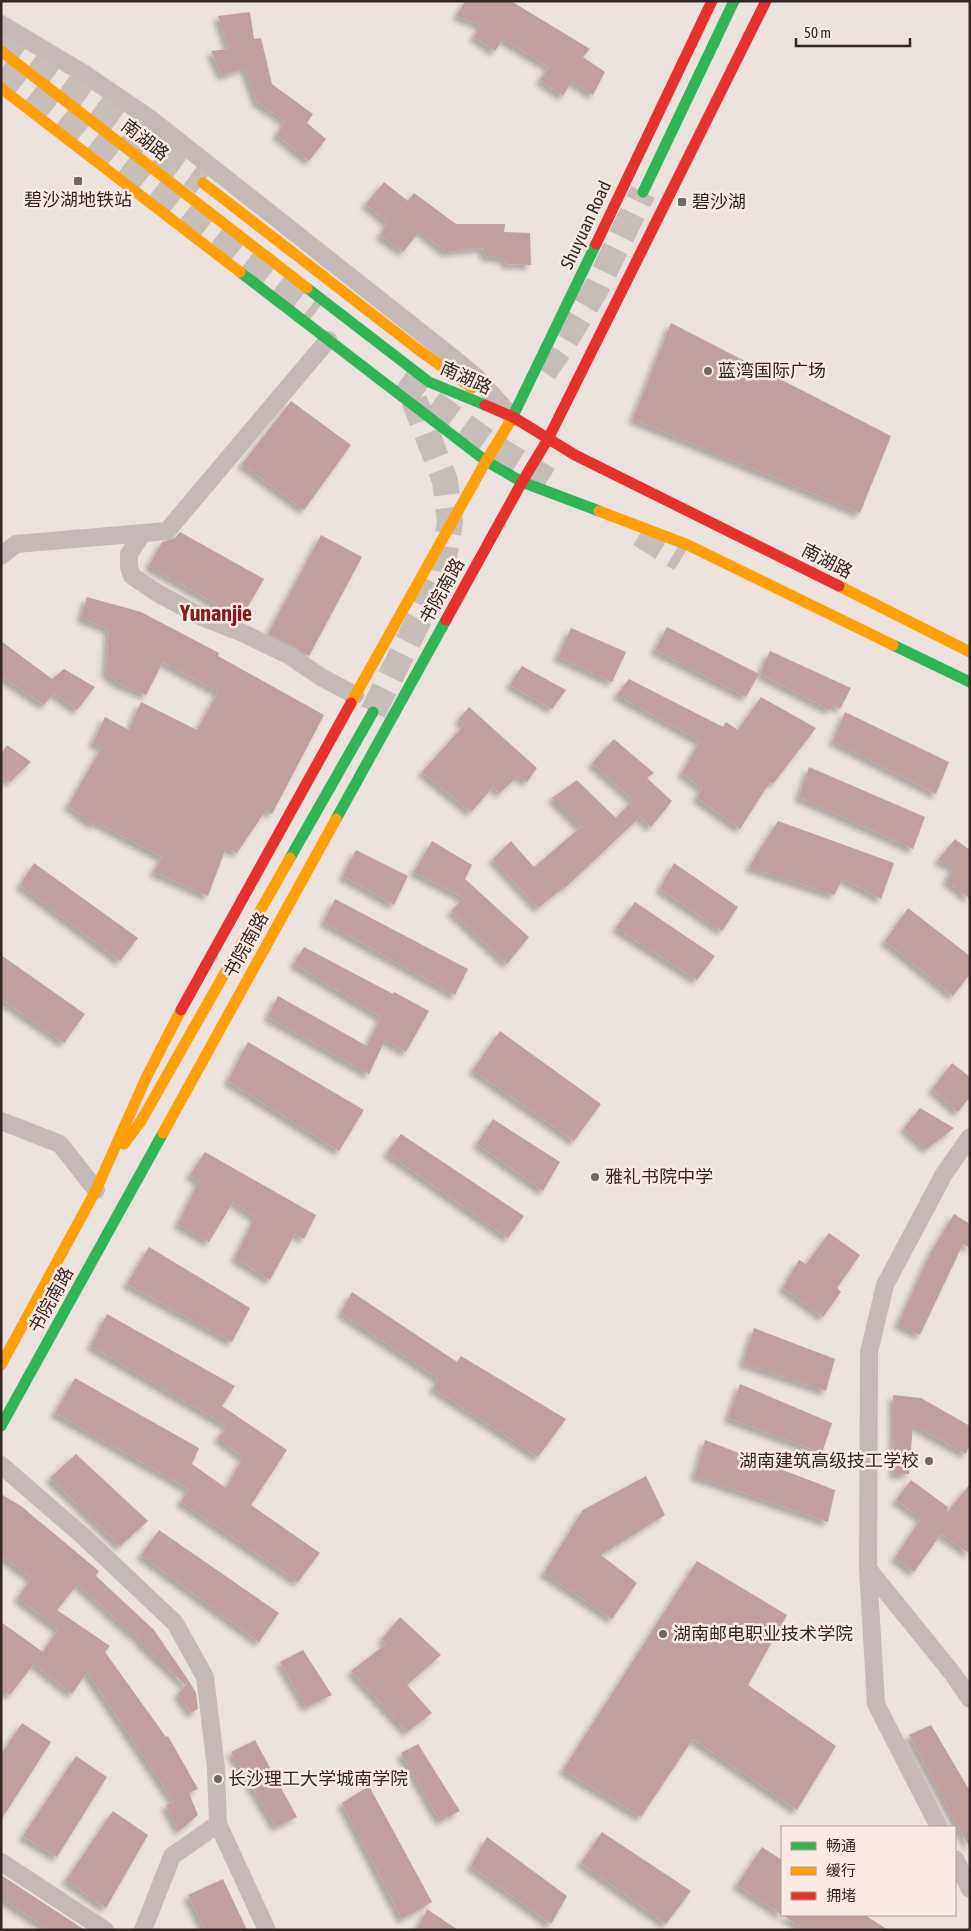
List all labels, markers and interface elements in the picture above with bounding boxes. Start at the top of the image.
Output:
scale bar [796,15,910,47]
text: 50 m [804,24,831,41]
street label: 南湖路 [118,115,173,165]
marker: 碧沙湖地铁站 [72,175,84,187]
street label: Shuyuan Road [556,177,615,272]
place label: 碧沙湖地铁站 [24,189,132,210]
place label: 碧沙湖 [692,191,746,212]
marker: 碧沙湖 [676,196,688,208]
street label: 南湖路 [437,357,495,398]
place label: 蓝湾国际广场 [718,360,826,381]
marker: 蓝湾国际广场 [702,365,714,377]
street label: 南湖路 [798,539,856,582]
street label: 书院南路 [415,554,468,627]
district label: Yunanjie [179,600,252,626]
street label: 书院南路 [219,908,272,981]
place label: 雅礼书院中学 [605,1166,713,1187]
marker: 雅礼书院中学 [589,1171,601,1183]
street label: 书院南路 [24,1263,77,1336]
place label: 湖南建筑高级技工学校 [739,1450,919,1471]
marker: 湖南建筑高级技工学校 [923,1455,935,1467]
place label: 湖南邮电职业技术学院 [673,1623,853,1644]
marker: 湖南邮电职业技术学院 [657,1628,669,1640]
place label: 长沙理工大学城南学院 [228,1768,408,1789]
marker: 长沙理工大学城南学院 [212,1773,224,1785]
legend [781,1826,956,1916]
text: 畅通 [826,1837,856,1854]
text: 缓行 [826,1862,856,1879]
text: 拥堵 [826,1887,856,1904]

